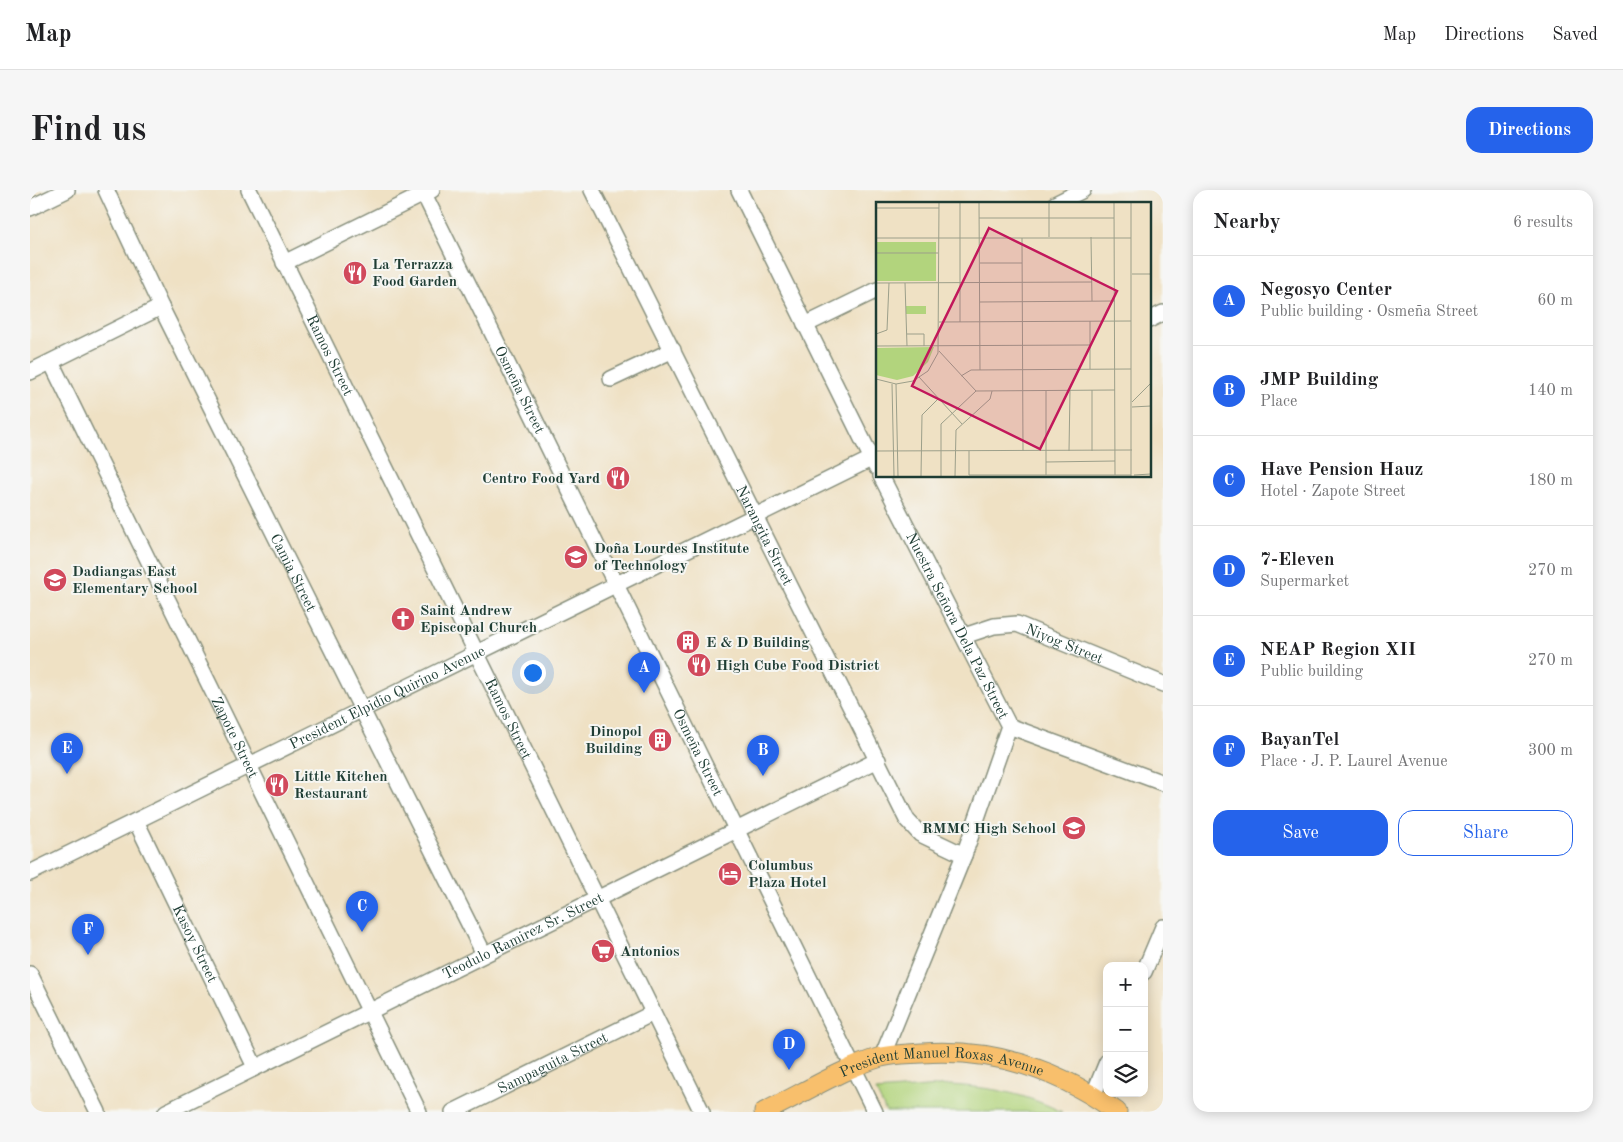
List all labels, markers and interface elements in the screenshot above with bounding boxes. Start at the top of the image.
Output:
text: Map [25,23,72,47]
text: Map [1383,26,1416,44]
text: Directions [1444,26,1524,44]
text: Saved [1552,26,1598,44]
button: Directions [1466,107,1593,153]
text: Find us [30,113,146,148]
inset map [876,202,1150,478]
text: Nearby [1213,212,1281,233]
text: 6 results [1513,215,1573,231]
place label: La Terrazza Food Garden [372,258,457,290]
restaurant icon: La Terrazza Food Garden [342,260,368,286]
text: Negosyo Center [1260,281,1392,300]
text: A [1223,293,1235,309]
text: 60 m [1537,293,1573,309]
text: Public building · Osmeña Street [1260,304,1478,320]
street label: Ramos Street [303,313,355,399]
street label: Osmeña Street [491,344,547,436]
text: JMP Building [1260,371,1378,390]
text: B [1223,383,1235,399]
text: 140 m [1528,383,1573,399]
text: Place [1260,394,1297,410]
text: Have Pension Hauz [1260,461,1423,480]
restaurant icon: Centro Food Yard [605,465,631,491]
place label: Centro Food Yard [482,472,600,487]
text: C [1224,473,1234,489]
text: 180 m [1528,473,1573,489]
street label: Narangita Street [732,484,794,588]
text: Hotel · Zapote Street [1260,484,1406,500]
street label: Nuestra Señora Dela Paz Street [902,530,1010,722]
street label: Camia Street [267,532,318,614]
place label: Doña Lourdes Institute of Technology [594,542,749,574]
school or university icon: Doña Lourdes Institute of Technology [563,544,589,570]
text: 7-Eleven [1260,551,1335,570]
text: D [1223,563,1235,579]
text: 270 m [1528,563,1573,579]
place label: Dadiangas East Elementary School [72,565,198,597]
school or university icon: Dadiangas East Elementary School [42,567,68,593]
text: Supermarket [1260,574,1349,590]
place label: Saint Andrew Episcopal Church [420,604,537,636]
church icon: Saint Andrew Episcopal Church [390,606,416,632]
street label: Niyog Street [1023,622,1105,667]
building icon: E & D Building [675,629,701,655]
place label: E & D Building [706,636,810,651]
text: NEAP Region XII [1260,641,1416,660]
street label: President Elpidio Quirino Avenue [287,644,488,753]
pin: A [628,652,660,693]
restaurant icon: High Cube Food District [686,652,712,678]
text: E [1223,653,1235,669]
text: 270 m [1528,653,1573,669]
place label: High Cube Food District [716,659,880,674]
your location [520,660,546,686]
text: Public building [1260,664,1363,680]
street label: Ramos Street [481,676,534,762]
street label: Zapote Street [208,695,260,781]
street label: Osmeña Street [669,707,725,799]
place label: Dinopol Building [585,725,643,757]
building icon: Dinopol Building [647,727,673,753]
text: BayanTel [1260,731,1339,750]
pin: E [51,733,83,774]
pin: B [747,735,779,776]
text: F [1224,743,1234,759]
text: 300 m [1528,743,1573,759]
text: Place · J. P. Laurel Avenue [1260,754,1448,770]
place label: Little Kitchen Restaurant [294,770,388,802]
restaurant icon: Little Kitchen Restaurant [264,772,290,798]
button: Save [1213,810,1388,856]
button: Share [1398,810,1573,856]
school or university icon: RMMC High School [1061,815,1087,841]
place label: RMMC High School [922,822,1056,837]
place label: Columbus Plaza Hotel [748,859,827,891]
hotel icon: Columbus Plaza Hotel [717,861,743,887]
pin: C [346,891,378,932]
street label: Teodulo Ramirez Sr. Street [441,891,606,983]
street label: Kasoy Street [169,903,219,985]
pin: F [72,914,104,955]
supermarket icon: Antonios [590,938,616,964]
place label: Antonios [620,945,679,960]
map controls [1103,962,1148,1097]
button: + [1103,962,1148,1007]
button: − [1103,1007,1148,1052]
pin: D [773,1029,805,1070]
street label: Sampaguita Street [496,1031,611,1098]
street label: President Manuel Roxas Avenue [838,1046,1046,1081]
button: layers [1103,1052,1148,1097]

